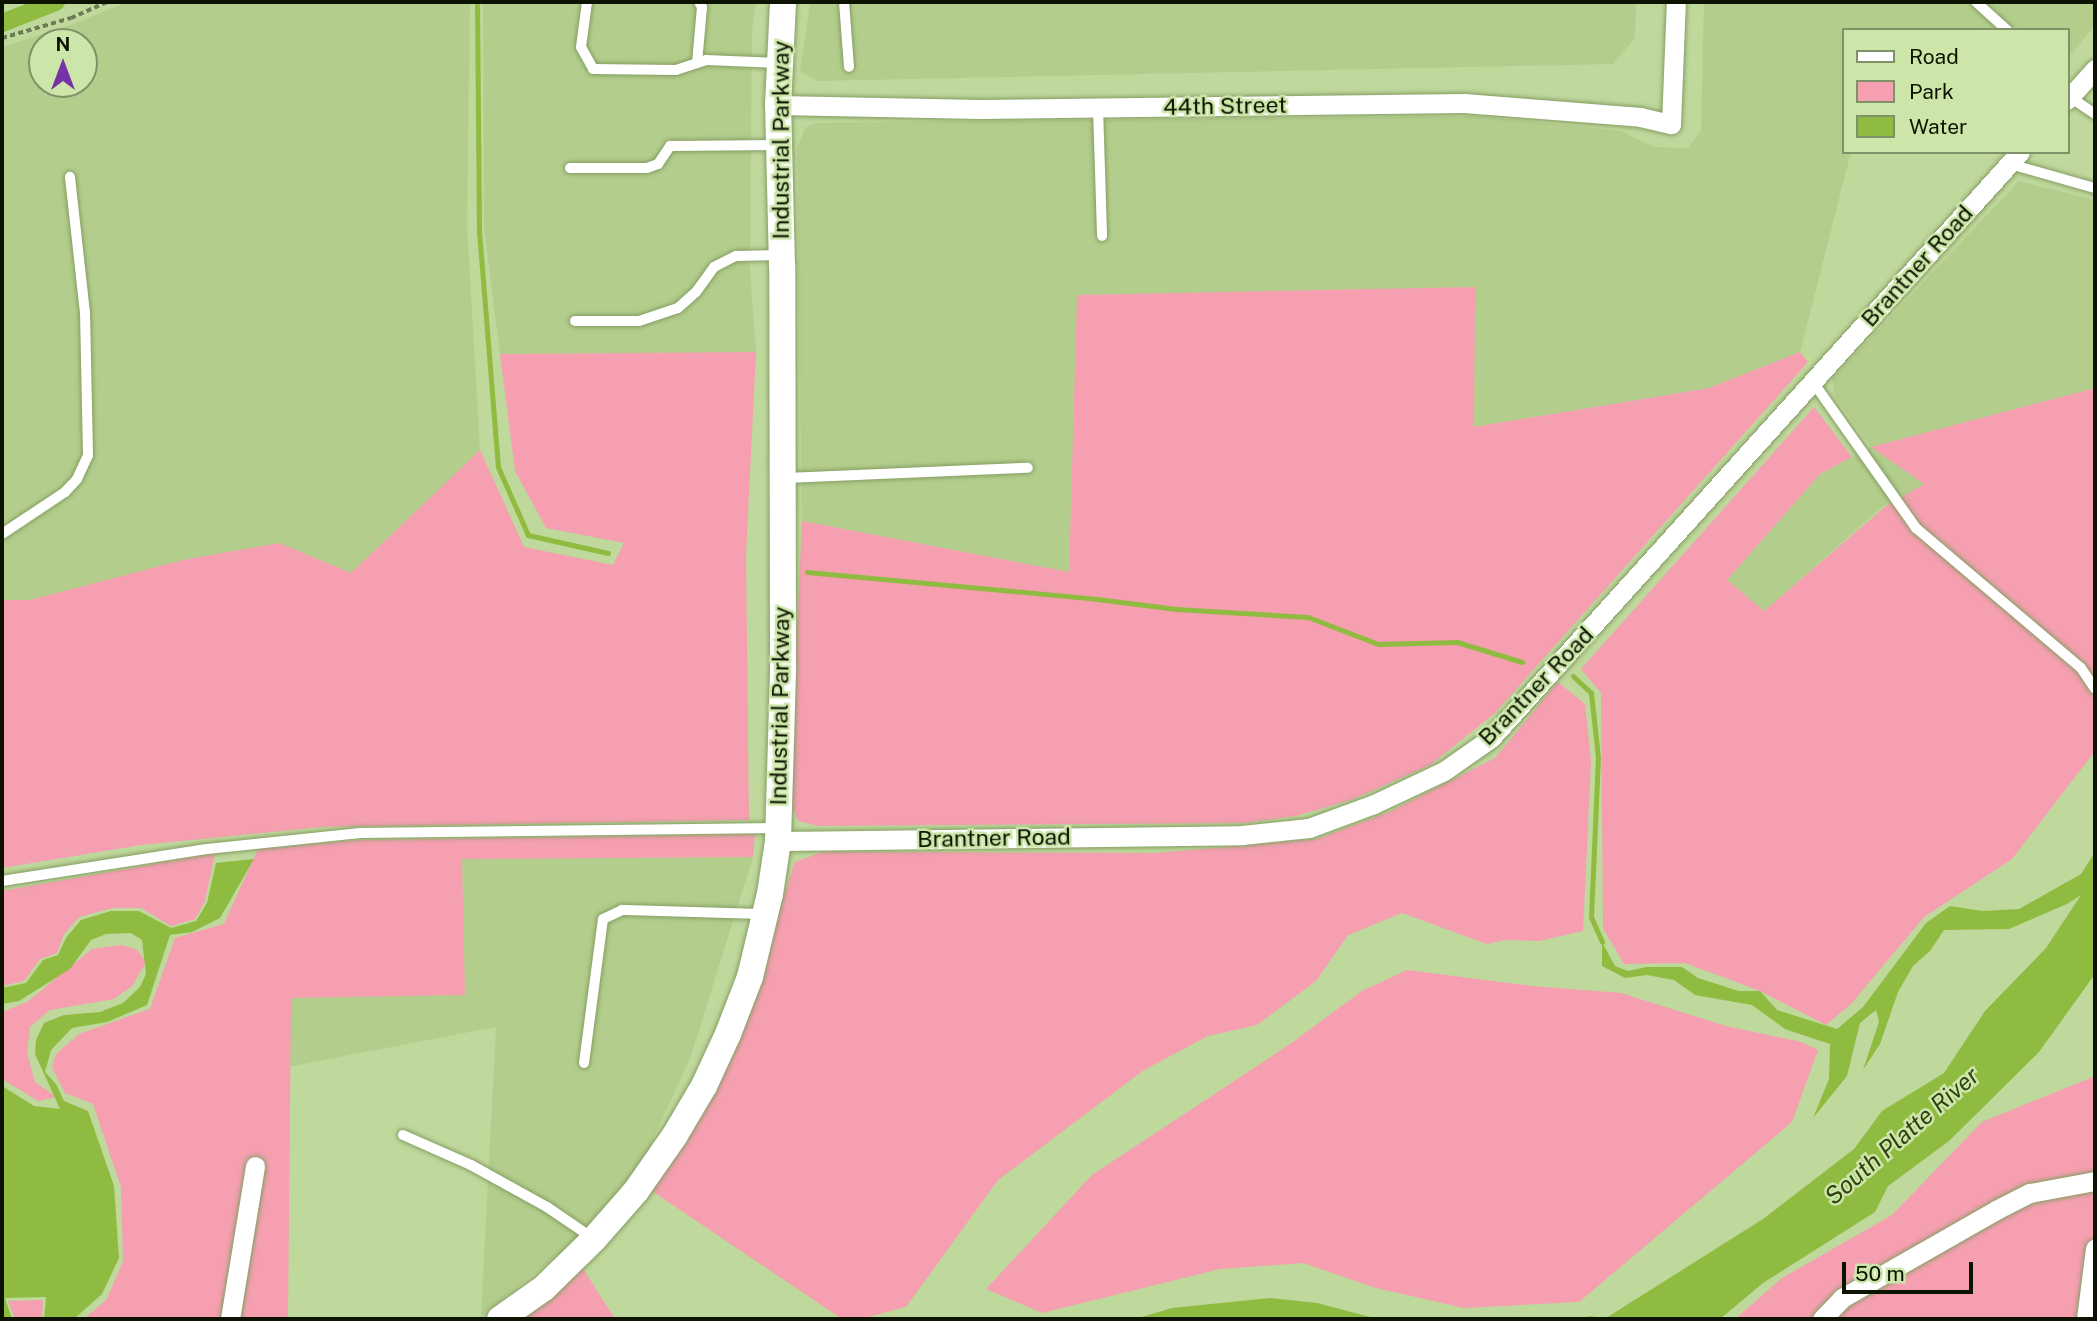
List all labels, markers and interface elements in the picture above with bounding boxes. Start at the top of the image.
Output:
north arrow [28,28,98,98]
legend [1842,28,2069,154]
text: N [56,33,70,55]
street label: Industrial Parkway [767,41,795,239]
text: Road [1909,44,1959,69]
text: Park [1909,79,1954,104]
street label: 44th Street [1163,91,1287,121]
text: Water [1909,114,1967,139]
street label: Brantner Road [1855,200,1979,332]
street label: Industrial Parkway [764,606,796,806]
street label: Brantner Road [1473,621,1599,751]
street label: Brantner Road [917,823,1071,853]
water label: South Platte River [1819,1061,1985,1211]
scale bar [1845,1248,1976,1292]
text: 50 m [1855,1261,1905,1286]

